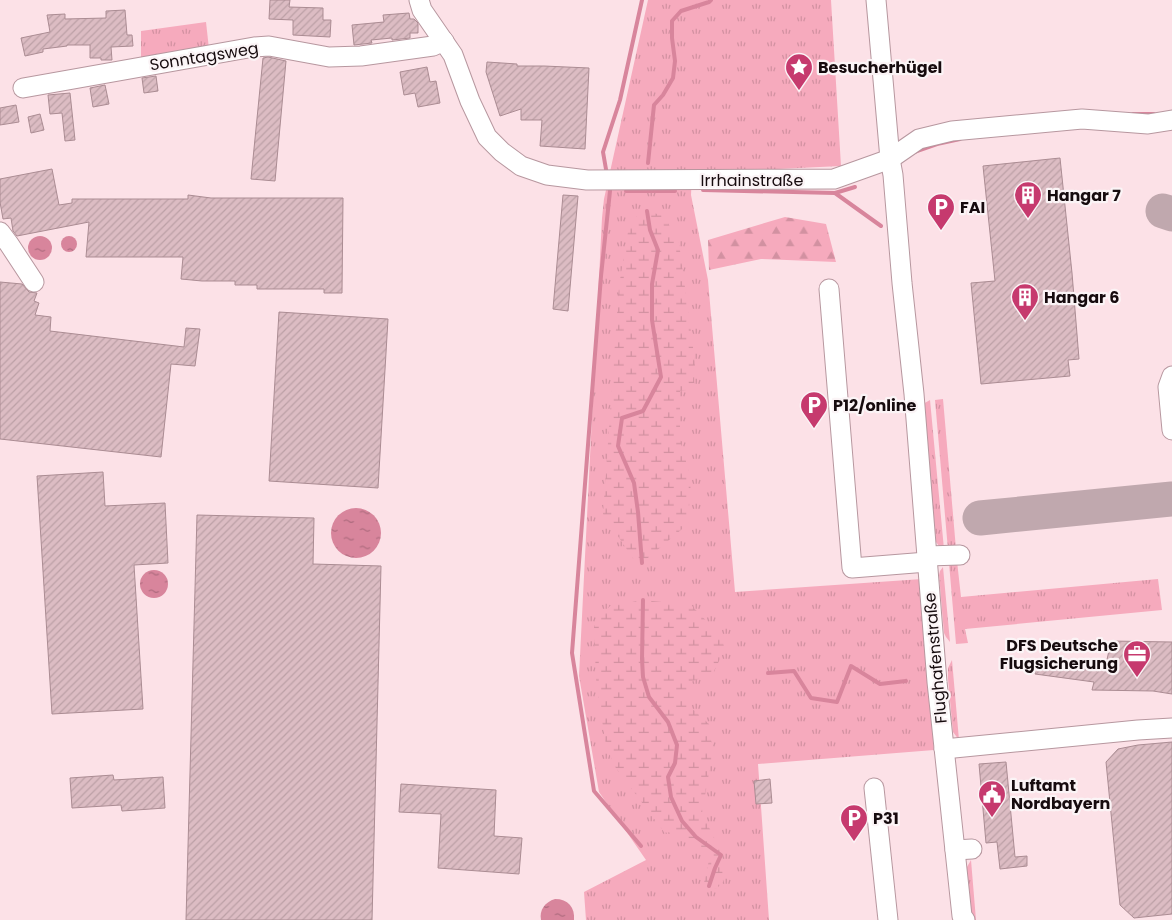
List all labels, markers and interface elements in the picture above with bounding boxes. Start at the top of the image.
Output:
street label: Sonntagsweg [148,37,260,76]
place icon: Besucherhügel [784,52,814,91]
place label: Besucherhügel [818,56,942,79]
street label: Irrhainstraße [701,169,804,192]
building icon: Hangar 7 [1013,180,1043,219]
place label: Hangar 7 [1047,184,1121,207]
parking icon: FAI [926,192,956,231]
place label: FAI [960,196,985,219]
building icon: Hangar 6 [1010,282,1040,321]
place label: Hangar 6 [1044,286,1120,309]
parking icon: P12/online [799,390,829,429]
place label: P12/online [833,394,917,417]
street label: Flughafenstraße [918,591,953,724]
place label: DFS Deutsche Flugsicherung [1000,634,1118,675]
office icon: DFS Deutsche Flugsicherung [1122,639,1152,678]
place label: Luftamt Nordbayern [1011,774,1110,815]
public building icon: Luftamt Nordbayern [977,779,1007,818]
parking icon: P31 [839,803,869,842]
place label: P31 [873,807,899,830]

